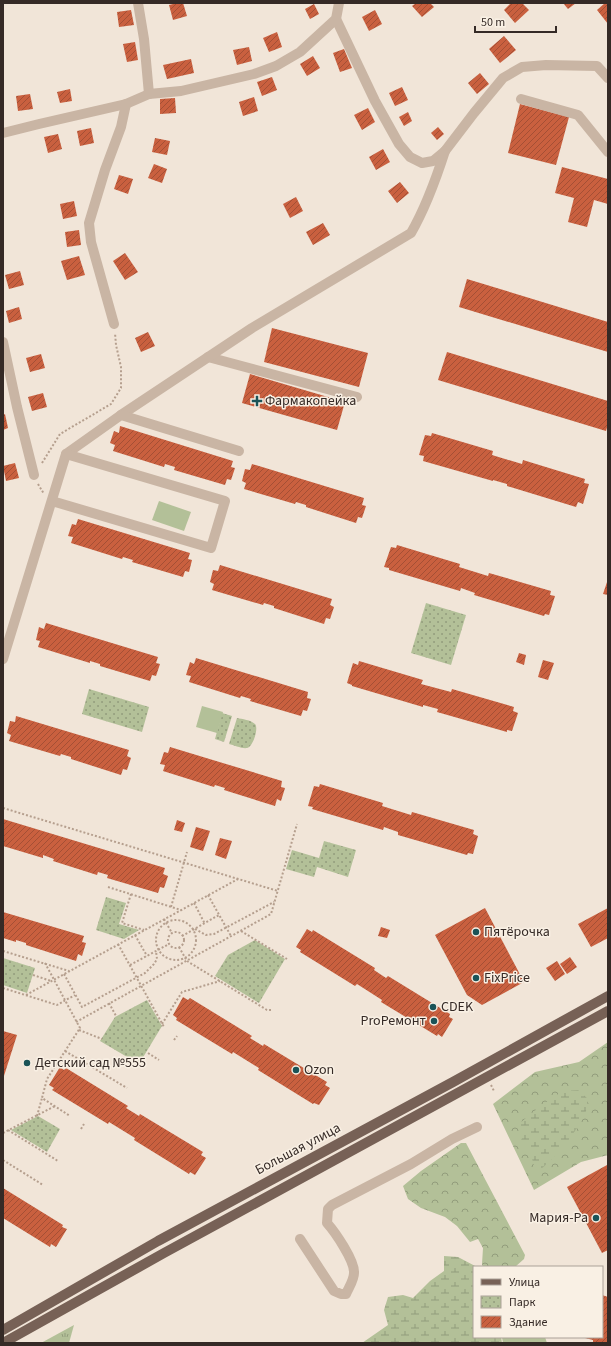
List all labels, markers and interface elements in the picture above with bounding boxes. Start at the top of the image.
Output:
scale bar [475,8,556,34]
text: 50 m [481,14,505,31]
place label: Фармакопейка [265,391,356,411]
marker: Фармакопейка [252,396,262,406]
place label: Пятёрочка [484,922,550,942]
marker: Пятёрочка [471,927,481,937]
place label: FixPrice [484,968,530,988]
marker: FixPrice [471,973,481,983]
place label: CDEK [441,997,474,1017]
marker: CDEK [428,1002,438,1012]
place label: ProРемонт [360,1011,427,1031]
marker: ProРемонт [429,1016,439,1026]
place label: Детский сад №555 [35,1053,146,1073]
marker: Детский сад №555 [22,1058,32,1068]
place label: Ozon [304,1060,334,1080]
marker: Ozon [291,1065,301,1075]
street label: Большая улица [252,1118,344,1180]
place label: Мария-Ра [529,1208,588,1228]
marker: Мария-Ра [591,1213,601,1223]
legend [473,1266,603,1338]
text: Улица [509,1274,540,1291]
text: Парк [509,1294,535,1311]
text: Здание [509,1314,548,1331]

